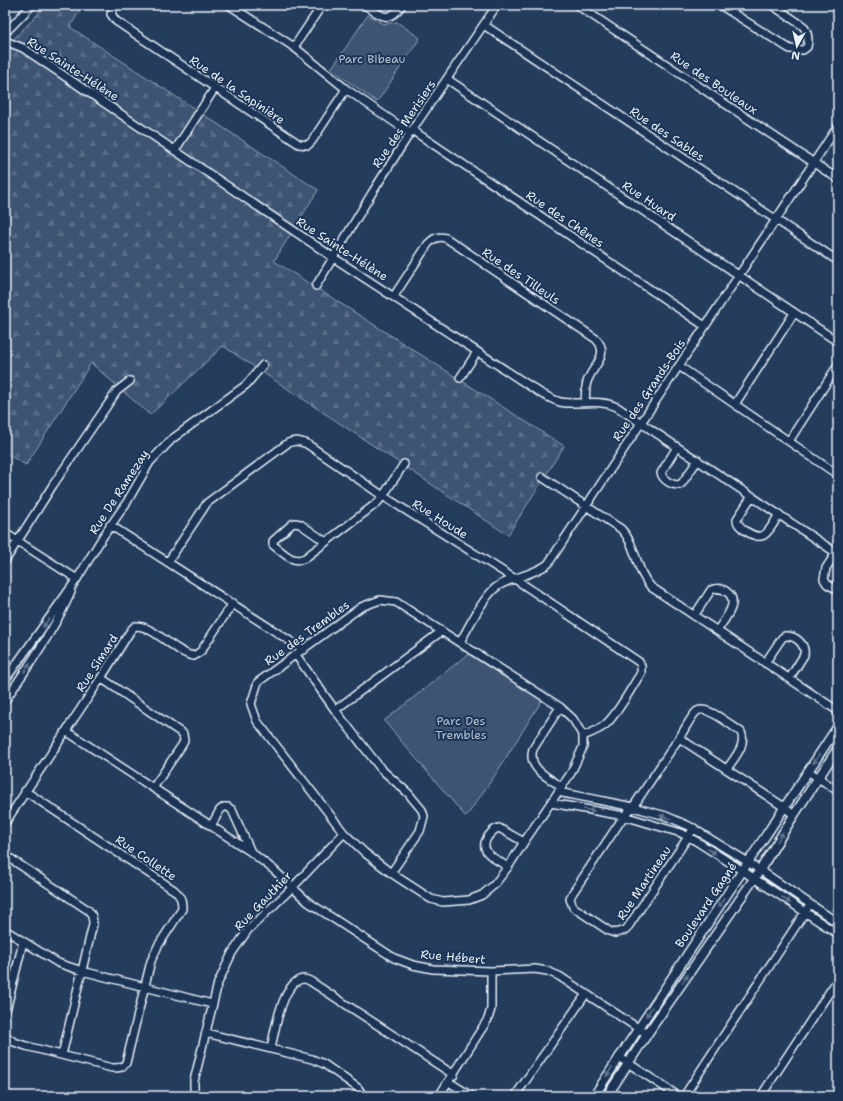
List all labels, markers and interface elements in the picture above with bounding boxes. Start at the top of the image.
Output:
north arrow [777,26,817,66]
street label: Rue Sainte-Hélène [24,33,122,105]
text: N [790,47,801,63]
street label: Rue des Bouleaux [667,48,761,118]
park label: Parc Bibeau [338,51,406,67]
street label: Rue de la Sapinière [186,52,288,128]
street label: Rue des Merisiers [369,77,439,171]
street label: Rue des Sables [626,103,708,165]
street label: Rue Huard [619,177,679,225]
street label: Rue des Chênes [523,187,607,251]
street label: Rue Sainte-Hélène [293,213,391,285]
street label: Rue des Tilleuls [479,244,563,308]
street label: Rue des Grands-Bois [609,336,689,444]
street label: Rue De Ramezay [86,447,152,537]
street label: Rue Houde [409,496,471,543]
street label: Rue des Trembles [261,597,353,669]
one-way arrow [42,617,50,628]
street label: Rue Simard [72,631,122,695]
one-way arrow [23,663,30,674]
park label: Parc Des Trembles [435,713,487,743]
one-way arrow [812,753,820,764]
one-way arrow [583,807,595,813]
one-way arrow [659,814,671,820]
one-way arrow [777,831,784,843]
street label: Rue Collette [112,832,180,884]
street label: Rue Martineau [613,843,675,923]
one-way arrow [706,847,717,855]
street label: Boulevard Gagné [672,859,741,951]
street label: Rue Gauthier [231,868,296,934]
one-way arrow [781,896,792,904]
one-way arrow [717,898,725,908]
street label: Rue Hébert [420,946,486,968]
one-way arrow [681,974,689,984]
one-way arrow [646,1006,653,1017]
one-way arrow [605,1067,613,1078]

